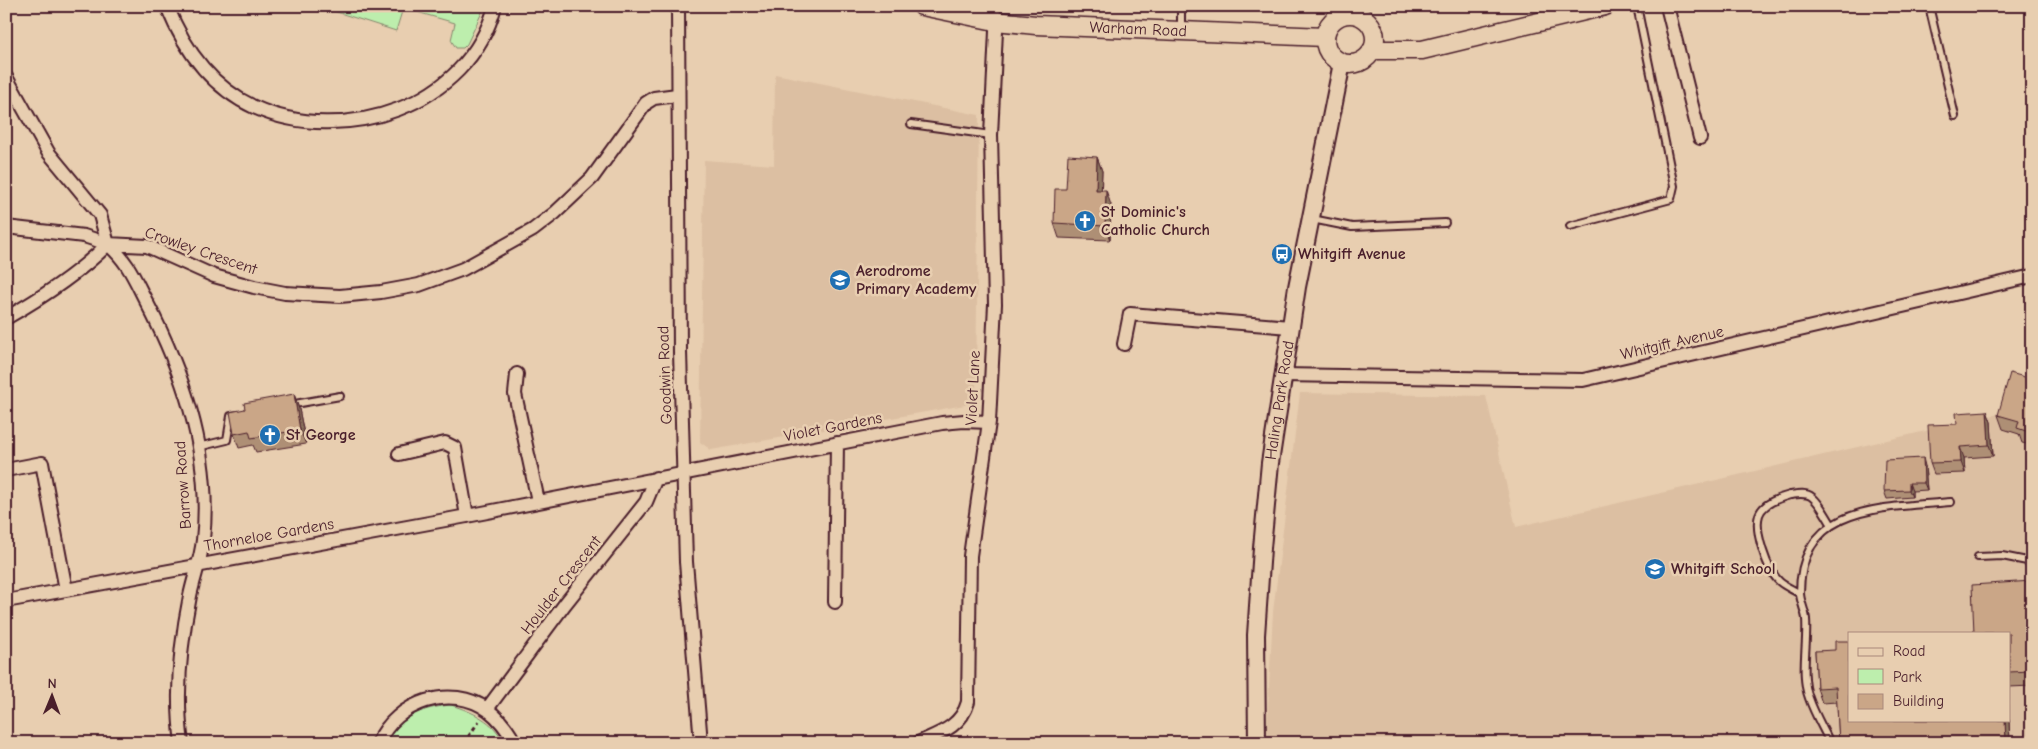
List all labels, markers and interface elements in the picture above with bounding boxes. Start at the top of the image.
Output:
street label: Warham Road [1089,18,1187,40]
place label: St Dominic's Catholic Church [1101,203,1210,239]
church icon: St Dominic's Catholic Church [1073,209,1097,233]
street label: Crowley Crescent [143,223,260,279]
bus stop icon: Whitgift Avenue [1270,242,1294,266]
place label: Whitgift Avenue [1298,245,1406,263]
place label: Aerodrome Primary Academy [856,262,977,298]
school or university icon: Aerodrome Primary Academy [828,268,852,292]
street label: Whitgift Avenue [1619,322,1725,364]
street label: Goodwin Road [654,325,676,425]
street label: Haling Park Road [1262,339,1298,461]
street label: Violet Lane [962,350,984,426]
street label: Violet Gardens [782,409,884,445]
church icon: St George [258,423,282,447]
place label: St George [286,426,356,444]
street label: Barrow Road [171,440,195,530]
street label: Thorneloe Gardens [203,515,336,555]
street label: Houlder Crescent [517,532,605,638]
school or university icon: Whitgift School [1643,557,1667,581]
place label: Whitgift School [1671,560,1776,578]
legend [1848,632,2010,722]
text: Road [1893,642,1925,660]
text: Park [1893,668,1922,686]
north arrow [28,672,78,722]
text: N [48,675,57,692]
text: Building [1893,692,1944,710]

